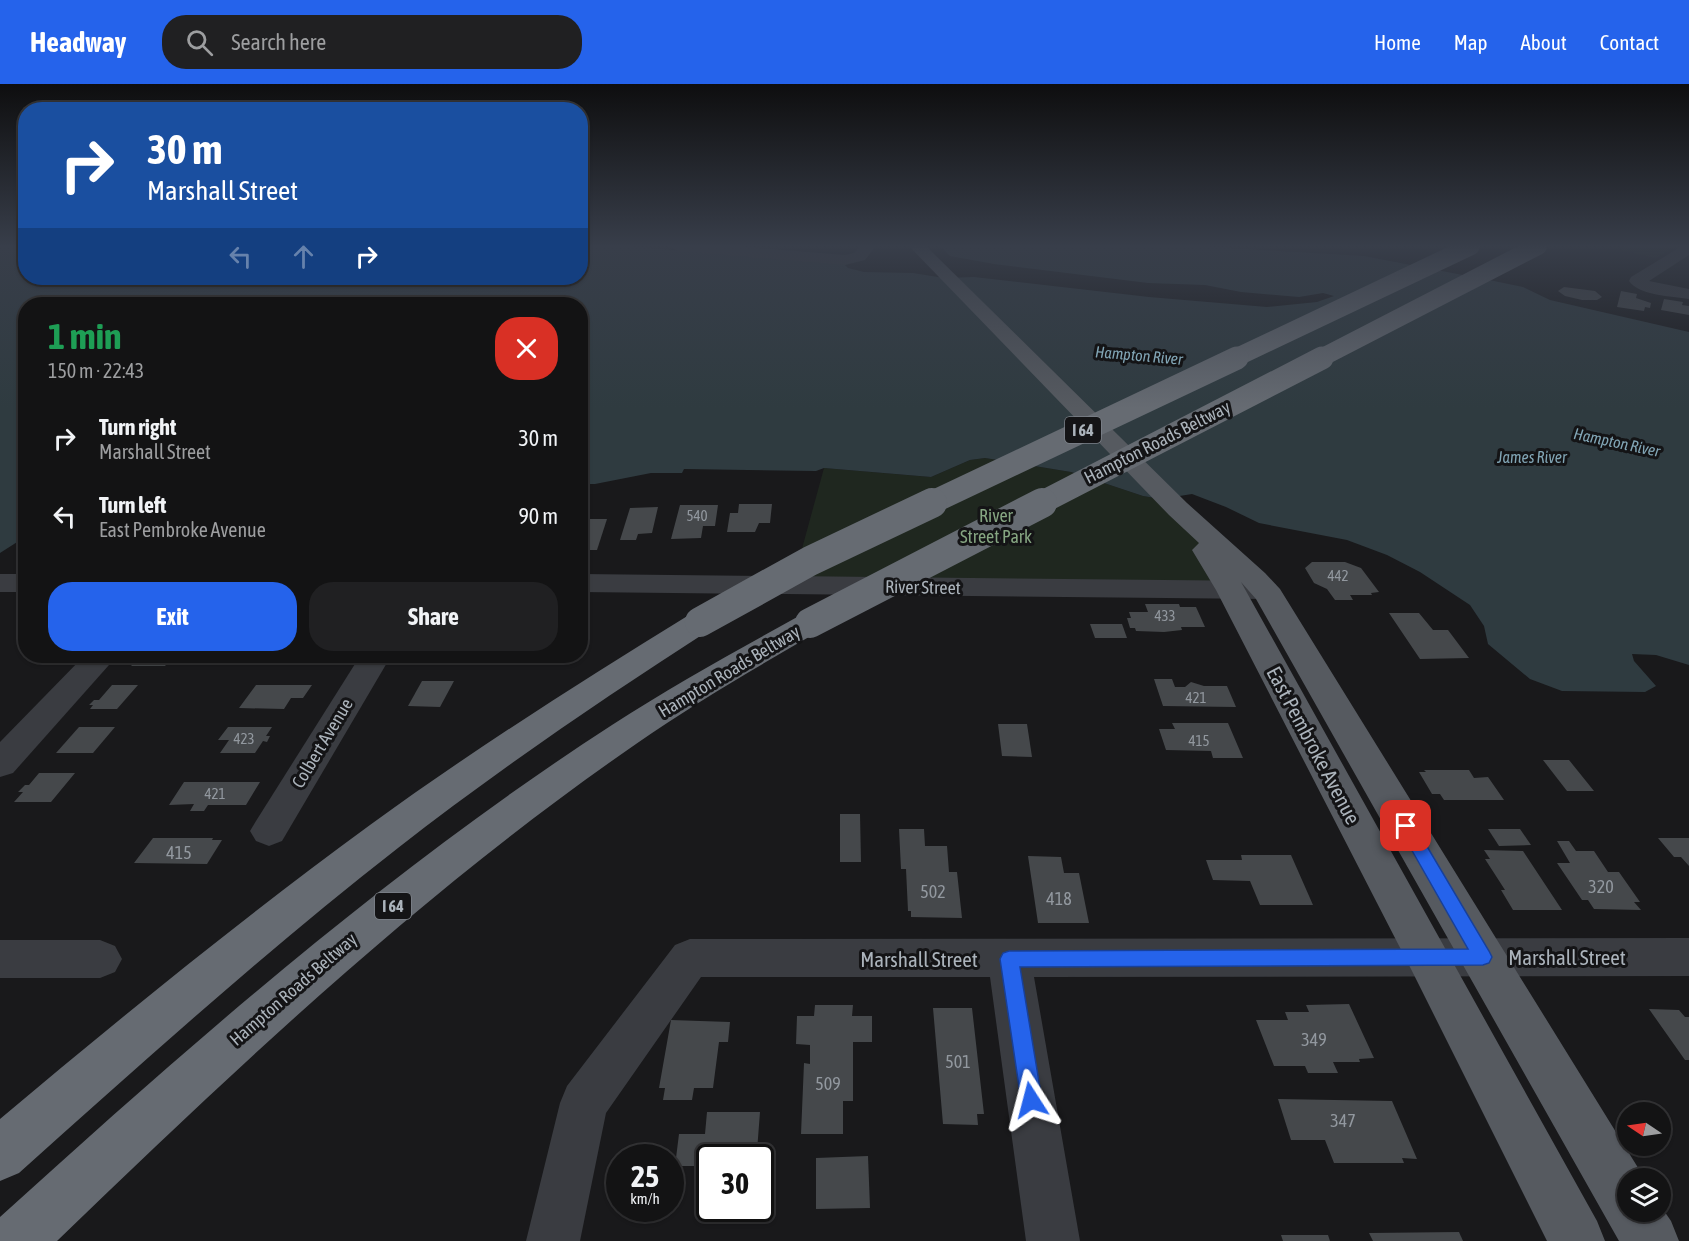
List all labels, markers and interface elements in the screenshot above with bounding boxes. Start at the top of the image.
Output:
search box [162,15,582,69]
text: Headway [30,26,126,58]
icon: search [183,26,216,59]
text: Search here [231,29,326,55]
text: Home [1374,30,1421,54]
text: Map [1454,30,1488,54]
text: About [1521,30,1567,54]
text: Contact [1600,30,1659,54]
text: 30 m [147,125,222,173]
icon: right [48,126,126,204]
text: Marshall Street [147,175,298,206]
icon: left [224,240,257,273]
icon: ahead [287,240,320,273]
icon: right [350,240,383,273]
text: 1 min [48,315,122,357]
button: close [495,317,558,380]
water label: Hampton River [1094,342,1185,369]
text: 150 m · 22:43 [48,359,144,382]
street label: Hampton Roads Beltway [1080,396,1234,488]
text: Turn right [99,414,176,440]
road number: I 64 [1065,417,1101,443]
icon: right [48,422,81,455]
water label: Hampton River [1572,424,1663,461]
text: 30 m [518,425,558,451]
text: Marshall Street [99,440,211,463]
water label: James River [1496,448,1568,466]
text: Turn left [99,492,166,518]
icon: left [48,500,81,533]
text: 90 m [518,503,558,529]
park label: River Street Park [960,505,1032,547]
house number: 540 [686,507,708,524]
text: East Pembroke Avenue [99,518,266,541]
house number: 442 [1327,567,1349,584]
street label: River Street [885,576,961,598]
button: Exit [48,582,297,651]
button: Share [309,582,558,651]
house number: 433 [1154,607,1176,624]
street label: Hampton Roads Beltway [655,620,803,722]
street label: East Pembroke Avenue [1262,662,1366,828]
house number: 421 [1185,689,1207,706]
street label: Colbert Avenue [287,694,357,792]
house number: 423 [233,730,255,747]
house number: 415 [1188,732,1210,749]
house number: 421 [204,785,226,802]
pin [1380,800,1431,851]
icon: arrive [1389,809,1422,842]
house number: 415 [166,842,192,863]
house number: 320 [1588,876,1614,897]
house number: 502 [920,881,946,902]
house number: 418 [1046,888,1072,909]
road number: I 64 [375,893,411,919]
street label: Hampton Roads Beltway [225,928,361,1050]
street label: Marshall Street [1508,945,1626,969]
street label: Marshall Street [860,947,978,971]
house number: 349 [1301,1029,1327,1050]
house number: 501 [945,1051,971,1072]
position arrow [999,1068,1063,1132]
house number: 509 [815,1073,841,1094]
north arrow [1617,1102,1671,1156]
map controls [1617,1102,1671,1222]
house number: 347 [1330,1110,1356,1131]
speed limit sign: 30 [696,1144,774,1222]
text: 25 [631,1159,659,1193]
button: layers [1617,1168,1671,1222]
text: km/h [630,1190,660,1207]

